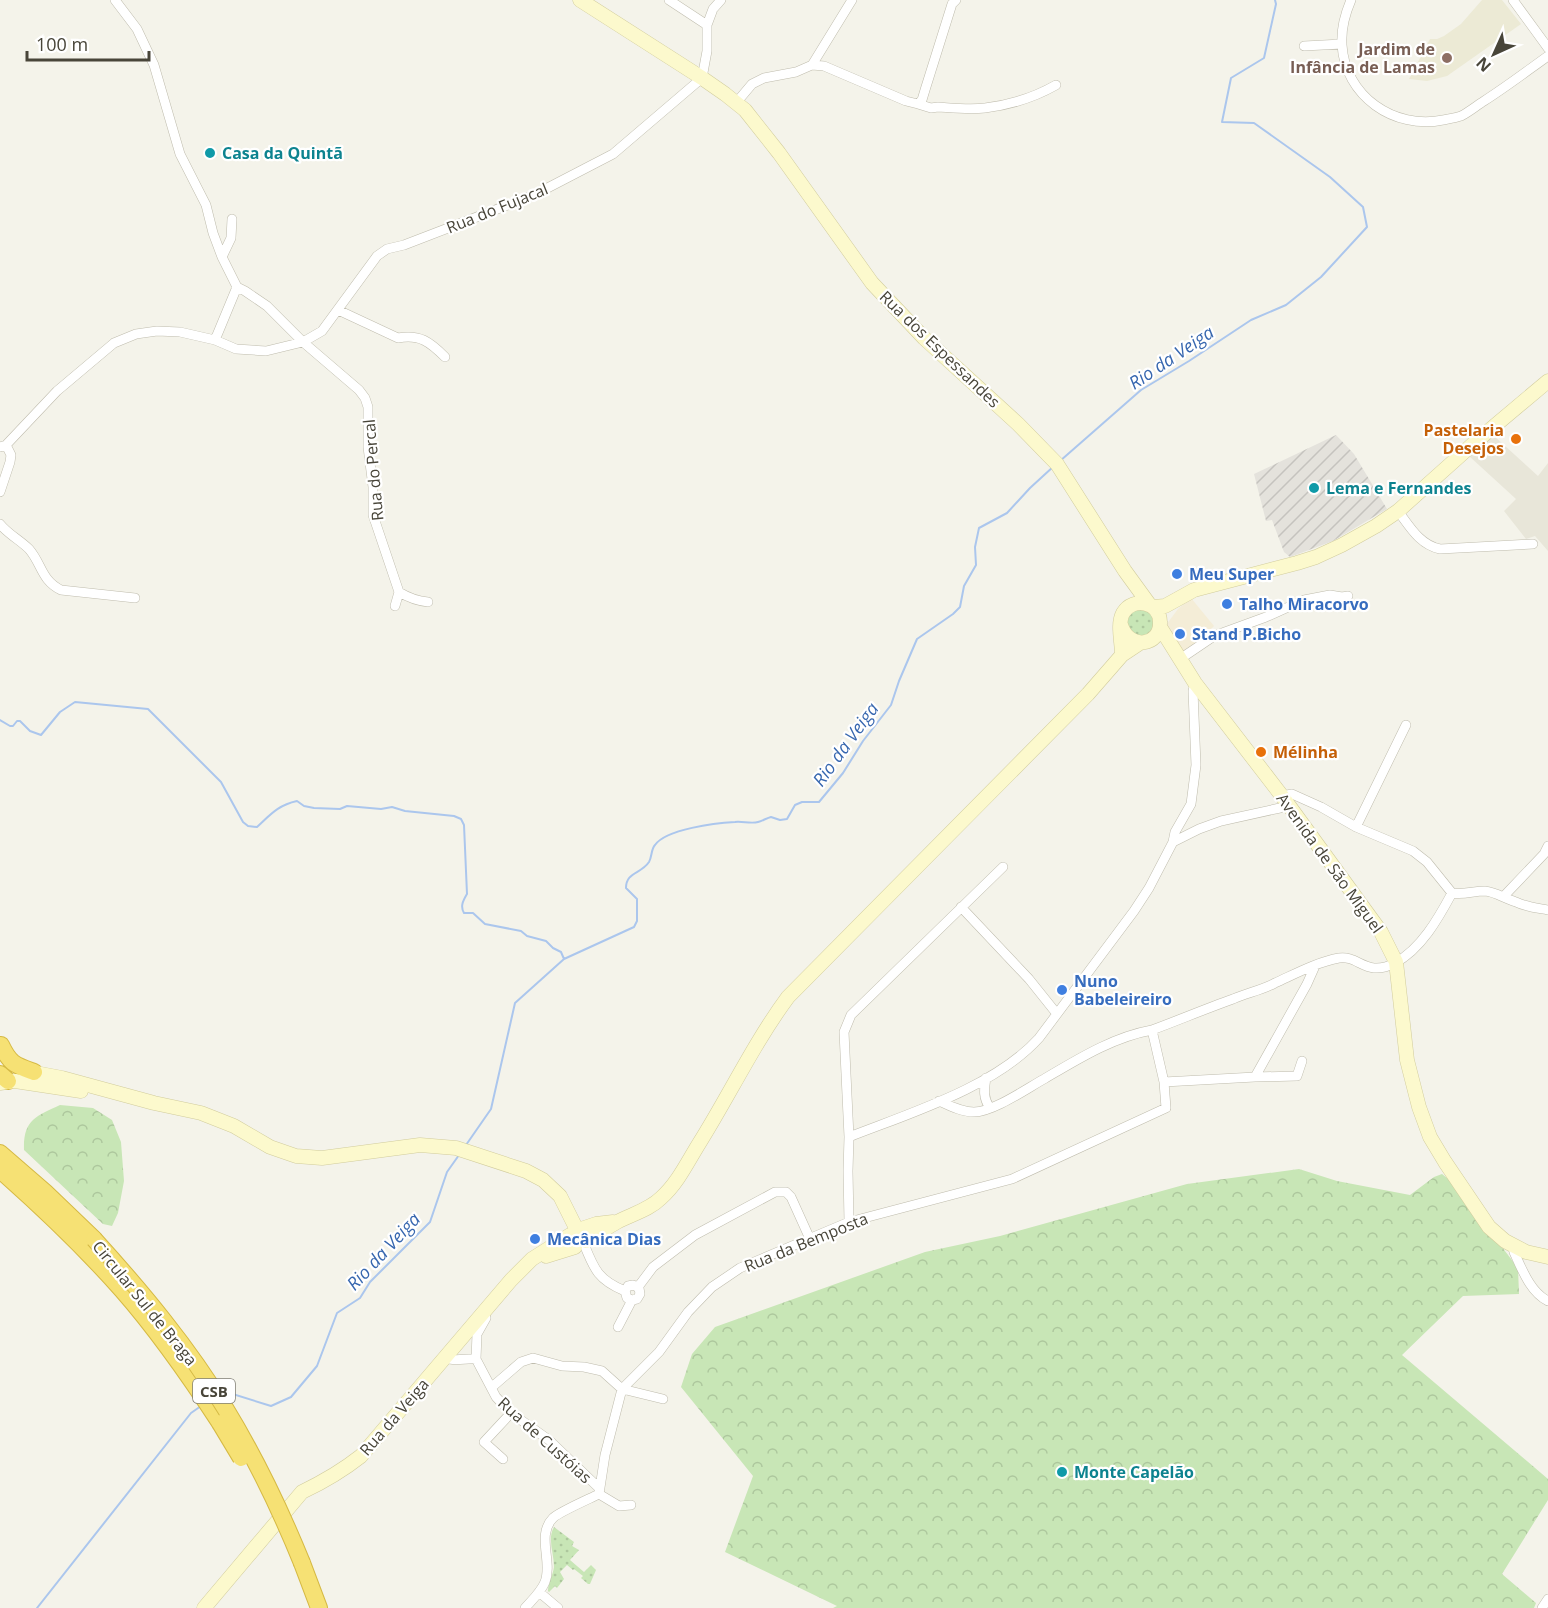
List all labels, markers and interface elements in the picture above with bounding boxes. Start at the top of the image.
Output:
scale bar [27,24,148,62]
north arrow [1464,24,1524,84]
text: 100 m [36,32,88,56]
place label: Jardim de Infância de Lamas [1290,38,1435,78]
marker: Jardim de Infância de Lamas [1440,51,1454,65]
text: N [1471,52,1496,77]
place label: Casa da Quintã [222,142,343,164]
marker: Casa da Quintã [203,146,217,160]
street label: Rua do Fujacal [443,178,551,238]
street label: Rua dos Espessandes [875,286,1005,412]
water label: Rio da Veiga [1124,320,1218,394]
street label: Rua do Percal [358,418,388,522]
place label: Pastelaria Desejos [1424,419,1504,459]
marker: Pastelaria Desejos [1509,432,1523,446]
place label: Lema e Fernandes [1326,477,1471,499]
marker: Lema e Fernandes [1307,481,1321,495]
place label: Meu Super [1189,563,1274,585]
marker: Meu Super [1170,567,1184,581]
place label: Talho Miracorvo [1239,593,1369,615]
marker: Talho Miracorvo [1220,597,1234,611]
place label: Stand P.Bicho [1192,623,1301,645]
marker: Stand P.Bicho [1173,627,1187,641]
water label: Rio da Veiga [807,697,883,791]
place label: Mélinha [1273,741,1338,763]
marker: Mélinha [1254,745,1268,759]
street label: Avenida de São Miguel [1272,789,1388,937]
place label: Nuno Babeleireiro [1074,970,1172,1010]
marker: Nuno Babeleireiro [1055,983,1069,997]
water label: Rio da Veiga [341,1207,425,1295]
street label: Rua da Bemposta [741,1207,871,1277]
place label: Mecânica Dias [547,1228,661,1250]
marker: Mecânica Dias [528,1232,542,1246]
street label: Circular Sul de Braga [88,1236,202,1370]
street label: Rua da Veiga [354,1374,434,1460]
road number: CSB [193,1379,235,1403]
street label: Rua de Custóias [493,1392,597,1488]
place label: Monte Capelão [1074,1461,1194,1483]
marker: Monte Capelão [1055,1465,1069,1479]

